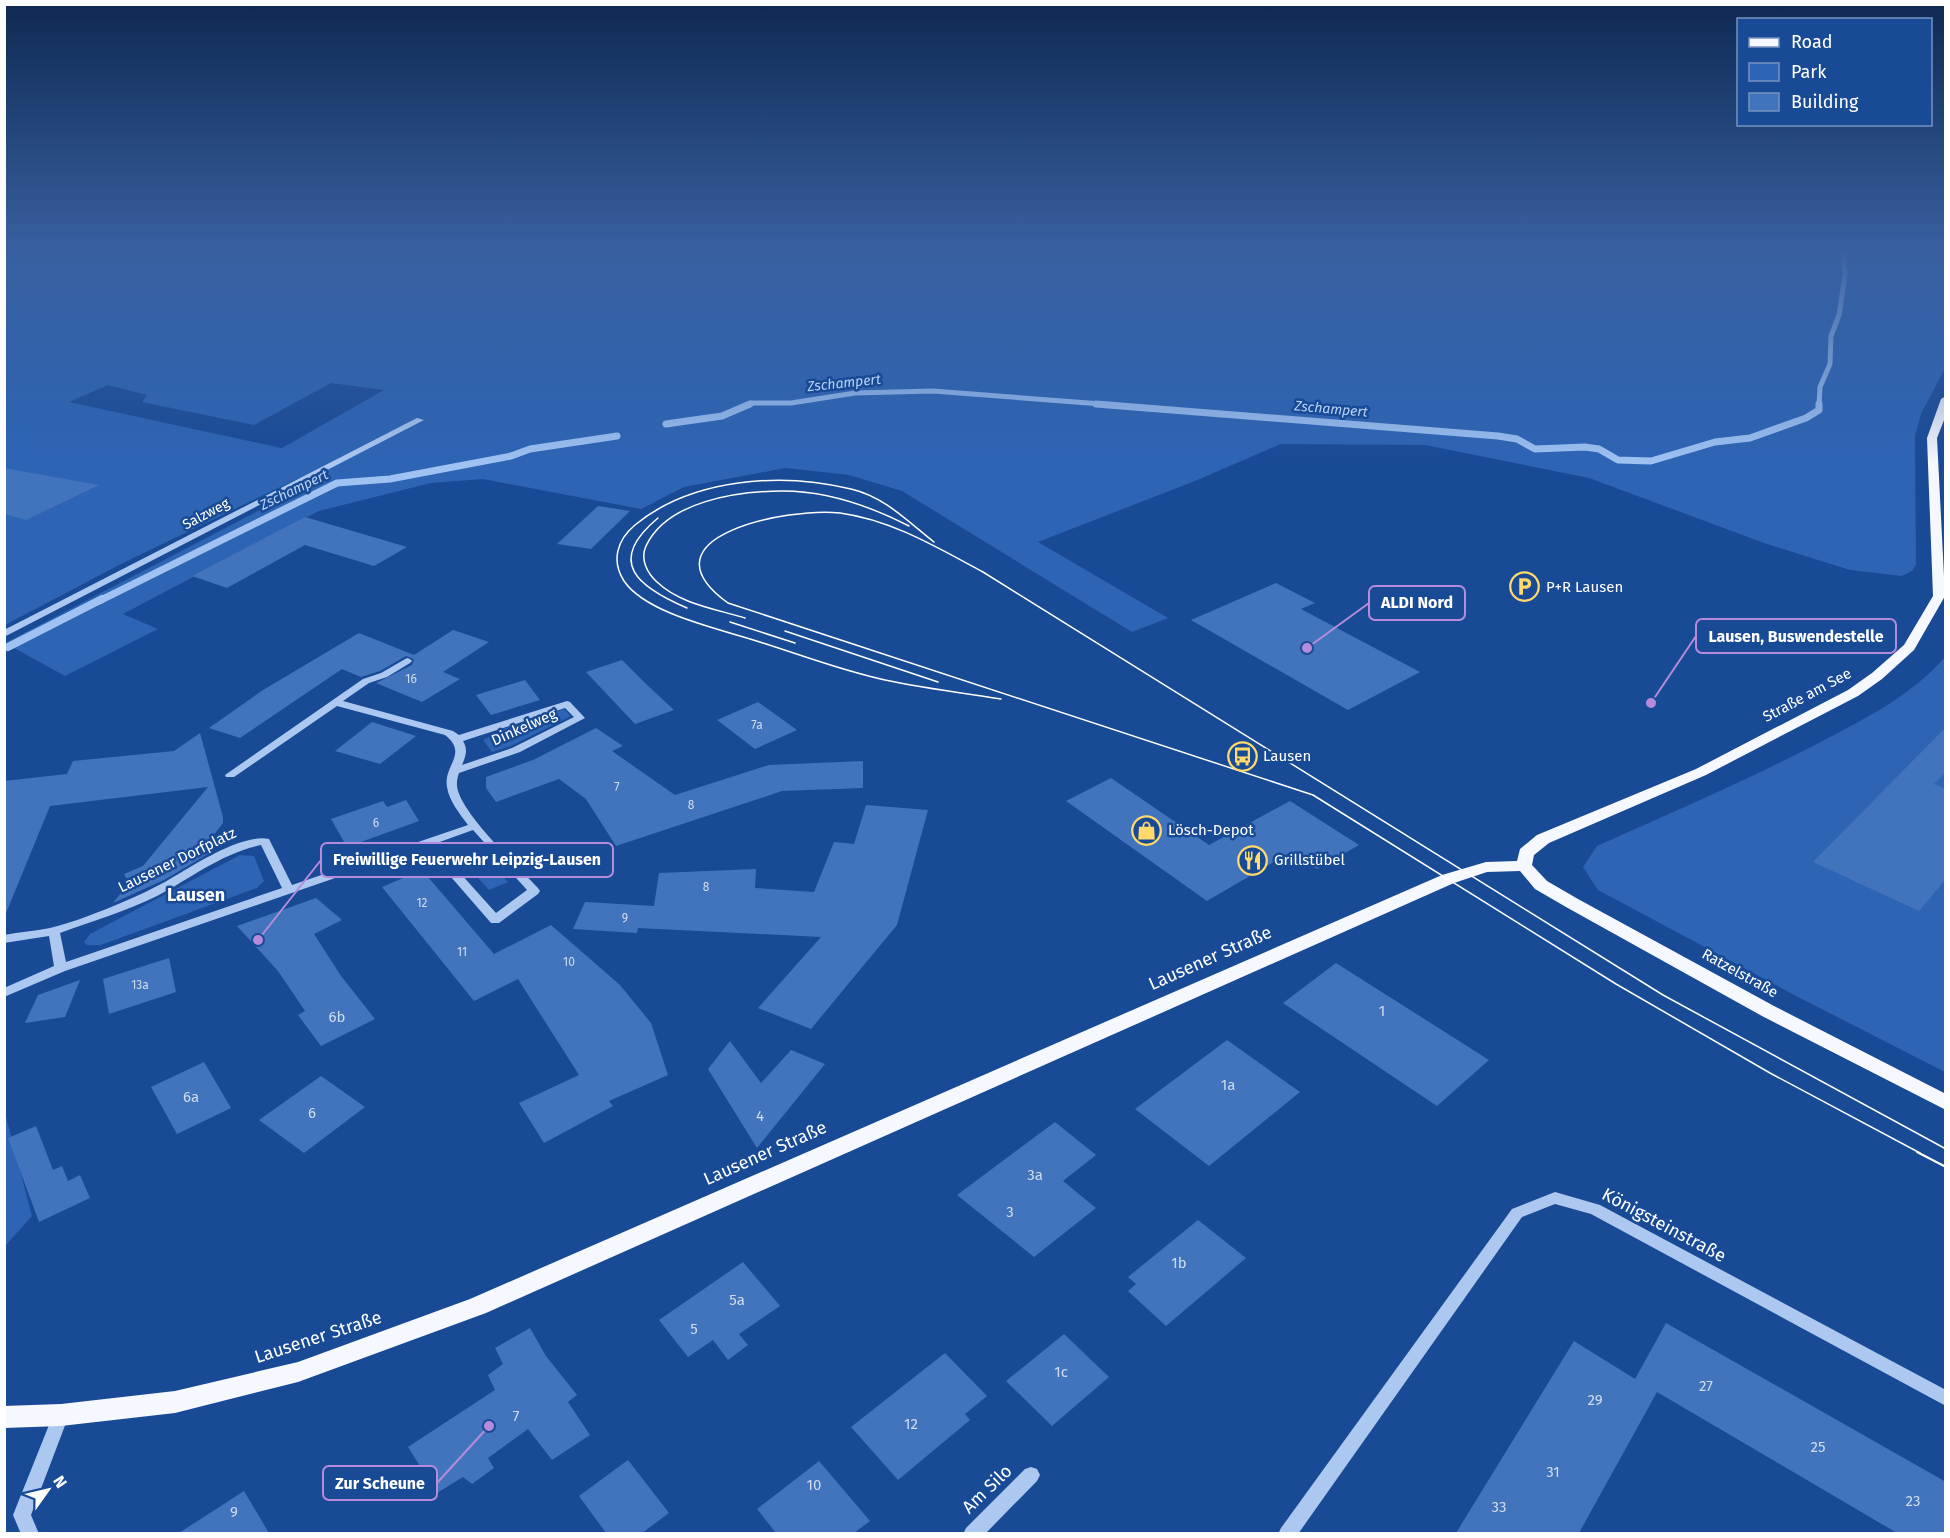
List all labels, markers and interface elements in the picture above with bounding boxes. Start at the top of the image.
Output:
legend [1737,18,1932,126]
text: Road [1791,31,1833,53]
text: Park [1791,61,1827,83]
text: Building [1791,91,1859,113]
water label: Zschampert [805,371,882,395]
water label: Zschampert [1293,397,1368,421]
water label: Zschampert [256,466,331,514]
street label: Salzweg [180,494,233,533]
parking icon: P+R Lausen [1509,571,1541,603]
place label: P+R Lausen [1546,578,1623,596]
callout: ALDI Nord [1369,586,1465,620]
text: ALDI Nord [1380,593,1453,612]
callout: Lausen, Buswendestelle [1696,619,1896,653]
text: Lausen, Buswendestelle [1708,627,1884,646]
street label: Straße am See [1760,664,1854,726]
house number: 16 [405,672,417,686]
street label: Dinkelweg [489,705,560,749]
house number: 7a [751,718,763,732]
bus stop icon: Lausen [1226,740,1258,772]
place label: Lausen [1263,747,1311,765]
house number: 7 [614,780,620,794]
house number: 8 [688,798,695,812]
shop icon: Lösch-Depot [1131,814,1163,846]
house number: 6 [373,816,379,830]
place label: Lösch-Depot [1168,821,1254,839]
street label: Lausener Dorfplatz [115,824,239,896]
callout: Freiwillige Feuerwehr Leipzig-Lausen [321,843,613,877]
restaurant icon: Grillstübel [1237,844,1269,876]
text: Freiwillige Feuerwehr Leipzig-Lausen [333,850,601,869]
place label: Grillstübel [1274,851,1346,869]
house number: 8 [703,880,710,894]
district label: Lausen [167,884,225,906]
house number: 12 [416,896,428,910]
house number: 9 [622,911,628,925]
street label: Lausener Straße [1145,921,1275,995]
house number: 11 [457,945,467,959]
street label: Ratzelstraße [1699,945,1781,1001]
house number: 10 [563,955,575,969]
house number: 13a [131,978,149,992]
house number: 1 [1379,1002,1385,1020]
house number: 6b [329,1008,345,1026]
house number: 1a [1221,1076,1235,1094]
house number: 6a [183,1088,199,1106]
house number: 6 [308,1104,316,1122]
house number: 4 [756,1107,764,1125]
street label: Lausener Straße [700,1116,830,1190]
house number: 3a [1027,1166,1043,1184]
street label: Königsteinstraße [1598,1183,1730,1267]
house number: 3 [1006,1203,1014,1221]
house number: 1b [1171,1254,1187,1272]
house number: 5a [729,1291,745,1309]
street label: Lausener Straße [252,1306,384,1368]
house number: 5 [690,1320,698,1338]
house number: 1c [1054,1363,1068,1381]
house number: 27 [1699,1377,1713,1395]
house number: 29 [1587,1391,1603,1409]
house number: 7 [513,1407,520,1425]
house number: 12 [904,1415,918,1433]
house number: 25 [1811,1438,1825,1456]
north arrow [18,1460,78,1520]
street label: Am Silo [957,1460,1017,1518]
house number: 31 [1546,1463,1560,1481]
callout: Zur Scheune [323,1466,437,1500]
text: N [49,1472,71,1492]
text: Zur Scheune [335,1474,425,1493]
house number: 10 [807,1476,821,1494]
house number: 23 [1906,1492,1920,1510]
house number: 33 [1492,1498,1506,1516]
house number: 9 [230,1503,238,1521]

